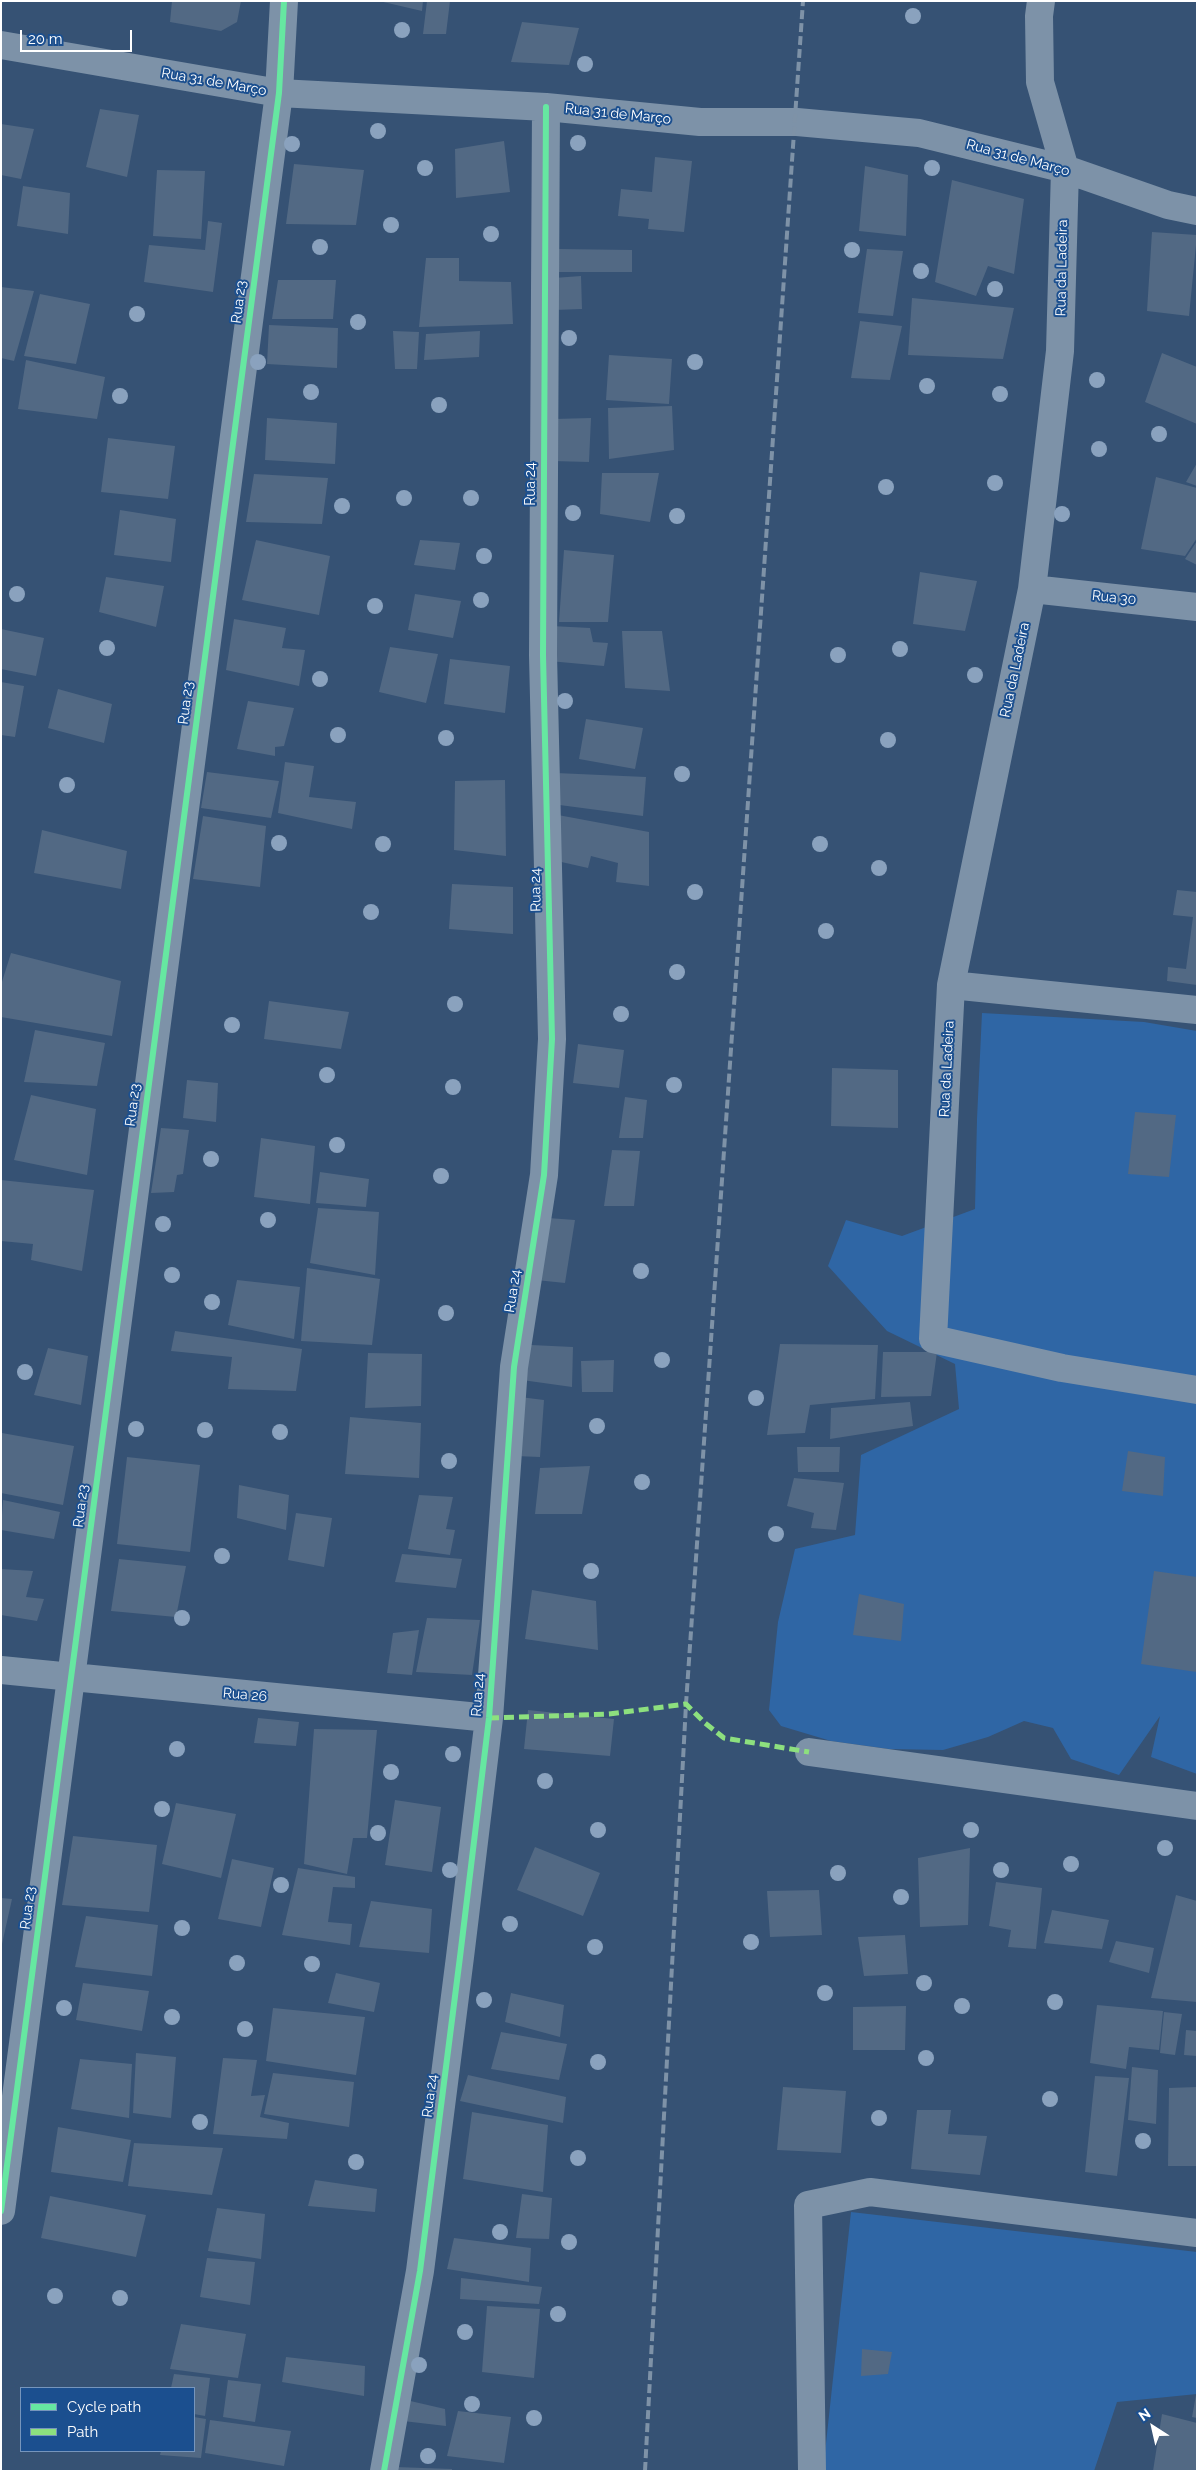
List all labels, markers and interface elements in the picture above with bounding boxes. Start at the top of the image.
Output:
scale bar [22,20,135,52]
text: 20 m [28,30,63,48]
street label: Rua 31 de Março [160,64,268,100]
street label: Rua 31 de Março [564,100,672,128]
street label: Rua 31 de Março [964,136,1072,180]
street label: Rua da Ladeira [1053,219,1071,317]
street label: Rua 23 [228,279,250,325]
street label: Rua 24 [523,462,539,506]
street label: Rua 30 [1091,587,1137,609]
street label: Rua da Ladeira [997,621,1033,719]
street label: Rua 23 [175,680,197,726]
street label: Rua 24 [527,868,545,912]
street label: Rua da Ladeira [936,1020,958,1118]
street label: Rua 23 [122,1082,144,1128]
street label: Rua 24 [501,1268,525,1314]
street label: Rua 23 [70,1483,92,1529]
street label: Rua 24 [468,1673,488,1717]
street label: Rua 26 [222,1685,268,1705]
street label: Rua 23 [17,1885,39,1931]
street label: Rua 24 [419,2073,441,2119]
legend [20,2387,195,2452]
text: Cycle path [67,2398,141,2416]
north arrow [1128,2402,1178,2452]
text: N [1135,2405,1153,2424]
text: Path [67,2423,98,2441]

